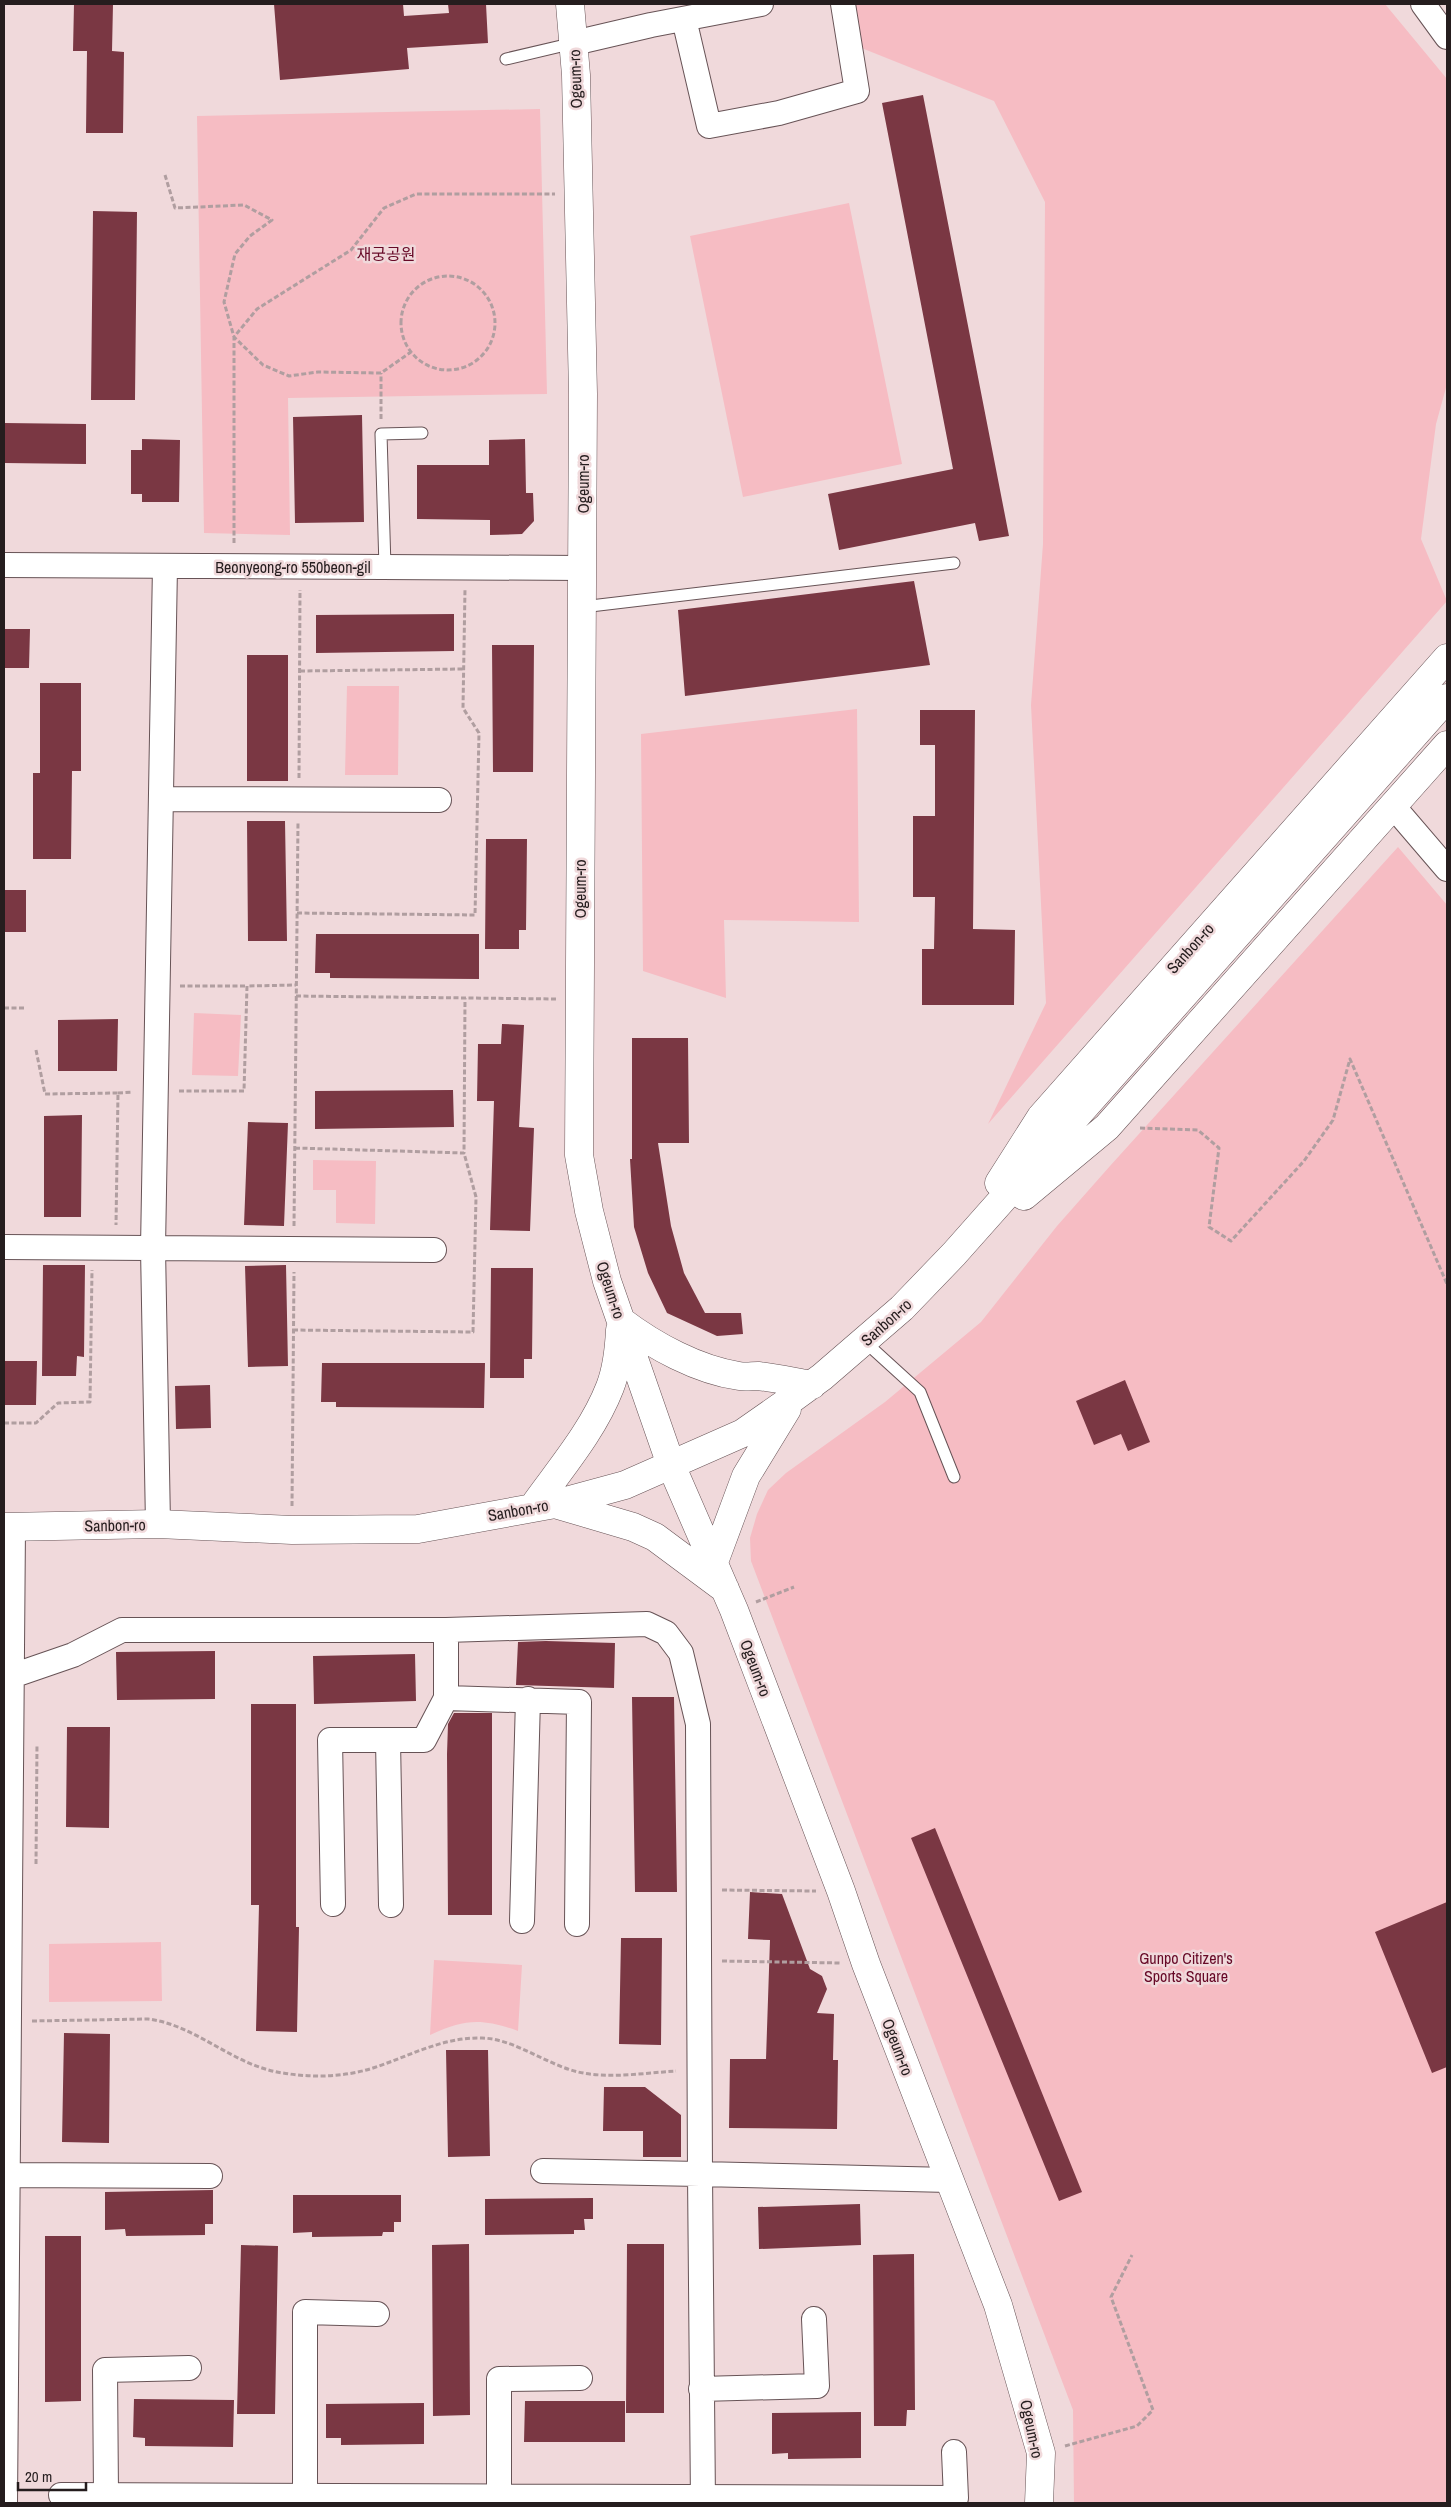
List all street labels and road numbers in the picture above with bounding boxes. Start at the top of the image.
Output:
street label: Ogeum-ro [563,49,587,109]
street label: Ogeum-ro [572,454,594,514]
street label: Beonyeong-ro 550beon-gil [215,556,371,578]
street label: Ogeum-ro [569,859,591,919]
street label: Sanbon-ro [1161,918,1219,978]
street label: Ogeum-ro [591,1259,631,1321]
street label: Sanbon-ro [856,1293,916,1351]
street label: Sanbon-ro [486,1494,550,1526]
street label: Sanbon-ro [84,1513,146,1537]
street label: Ogeum-ro [735,1636,777,1700]
street label: Ogeum-ro [877,2015,919,2079]
street label: Ogeum-ro [1015,2398,1049,2460]

